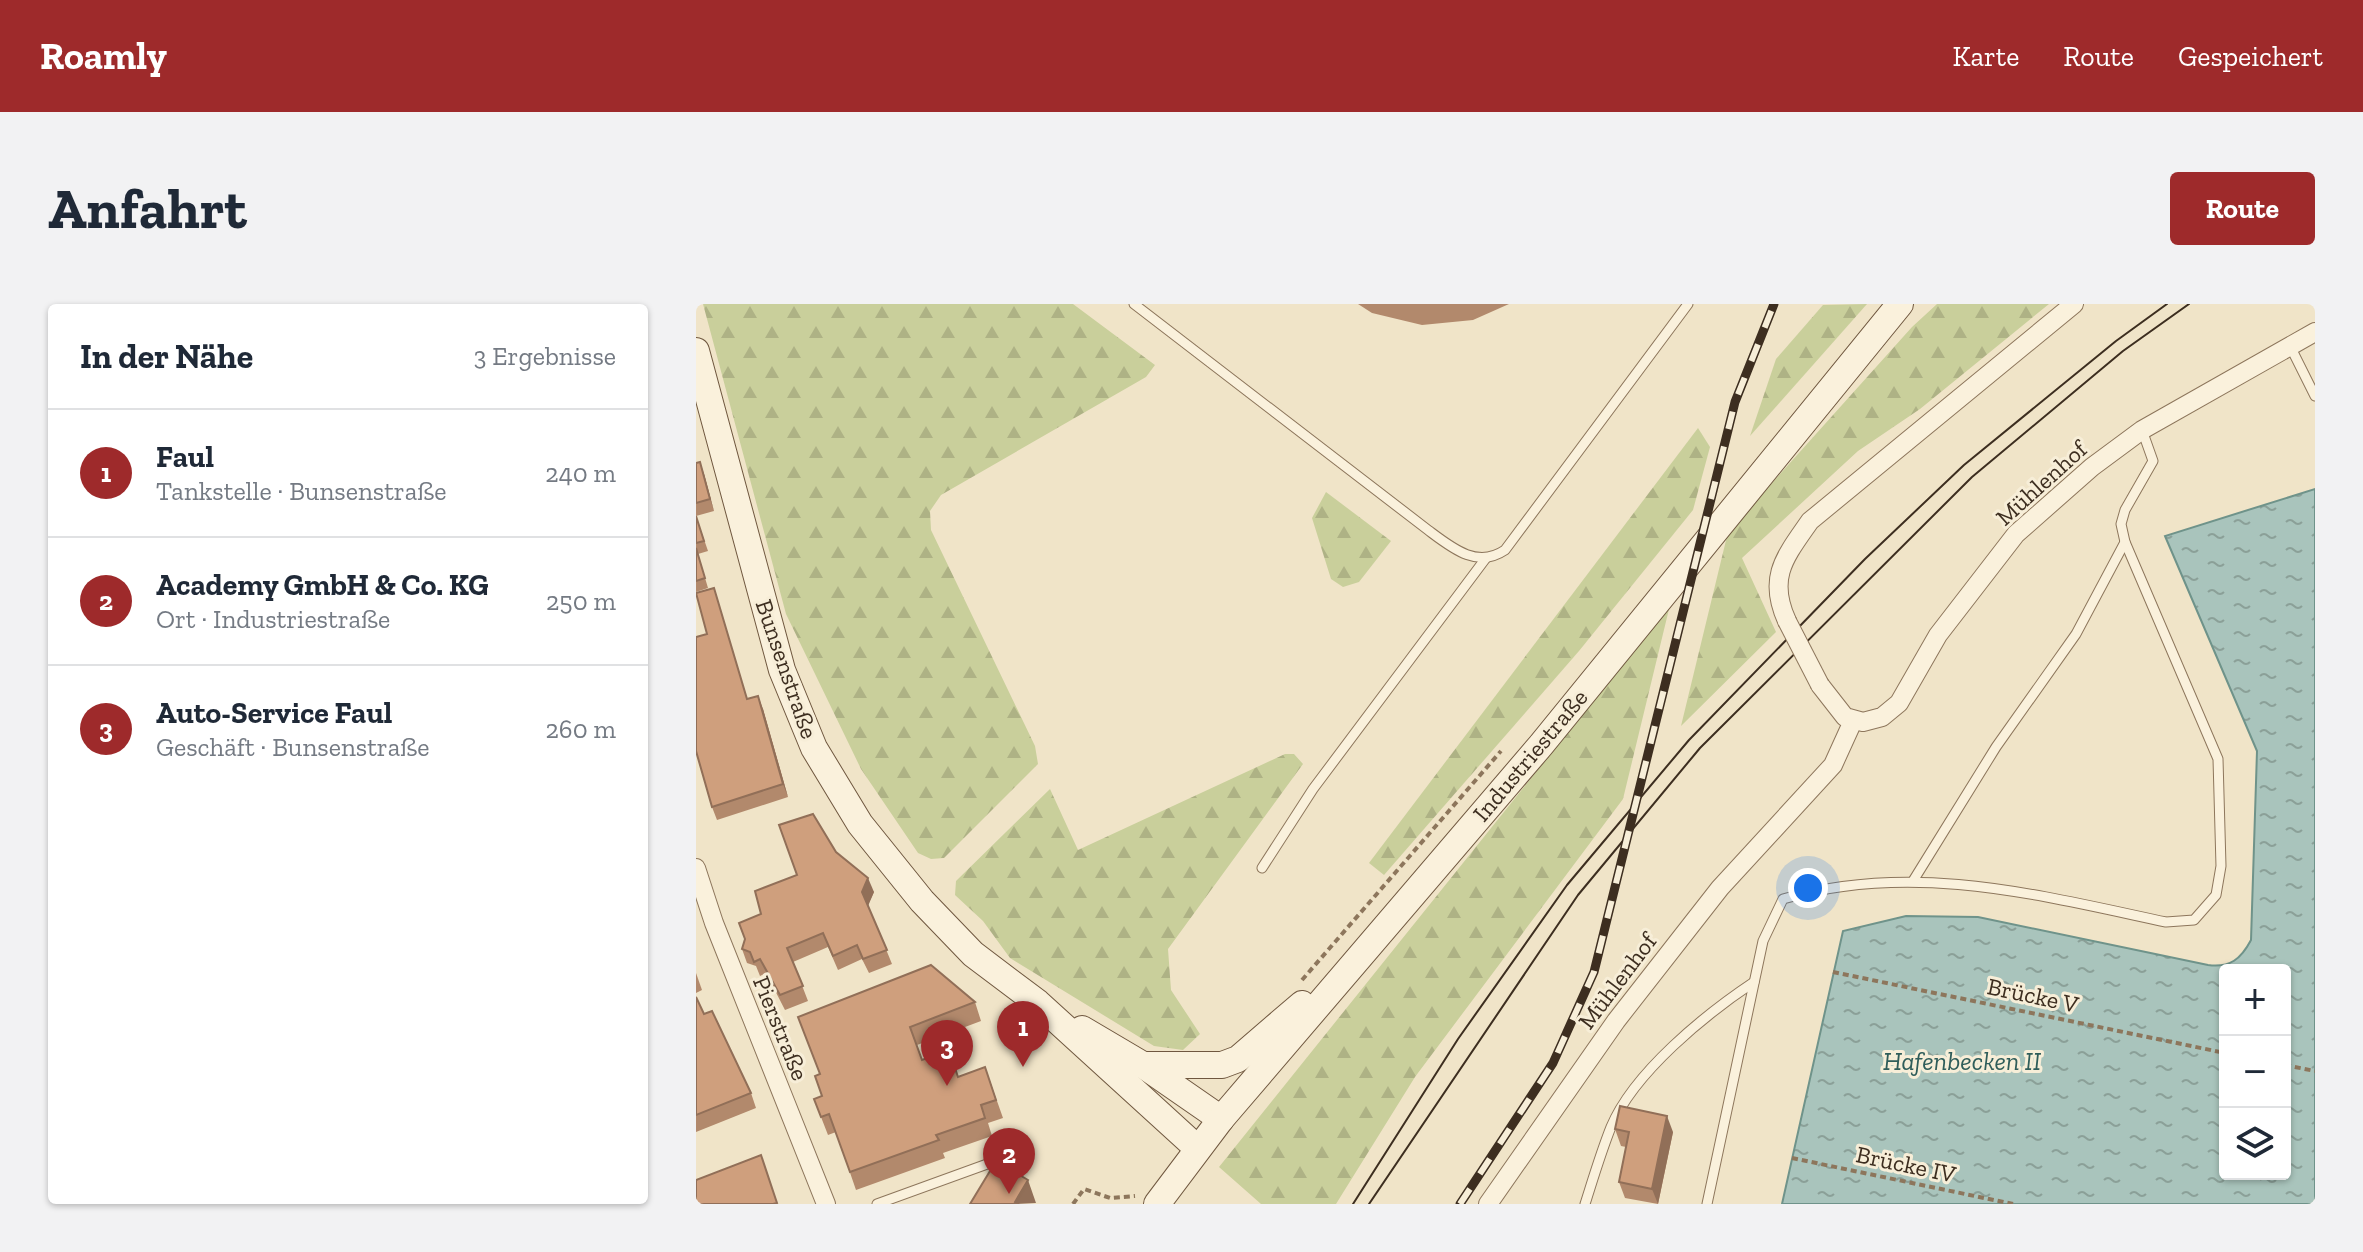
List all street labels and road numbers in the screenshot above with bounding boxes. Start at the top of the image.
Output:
street label: Mühlenhof [1990,433,2094,531]
street label: Bunsenstraße [750,596,824,742]
street label: Industriestraße [1466,683,1594,827]
street label: Mühlenhof [1572,926,1664,1035]
street label: Brücke V [1985,971,2082,1019]
street label: Pierstraße [747,972,815,1084]
street label: Brücke IV [1853,1139,1959,1189]

